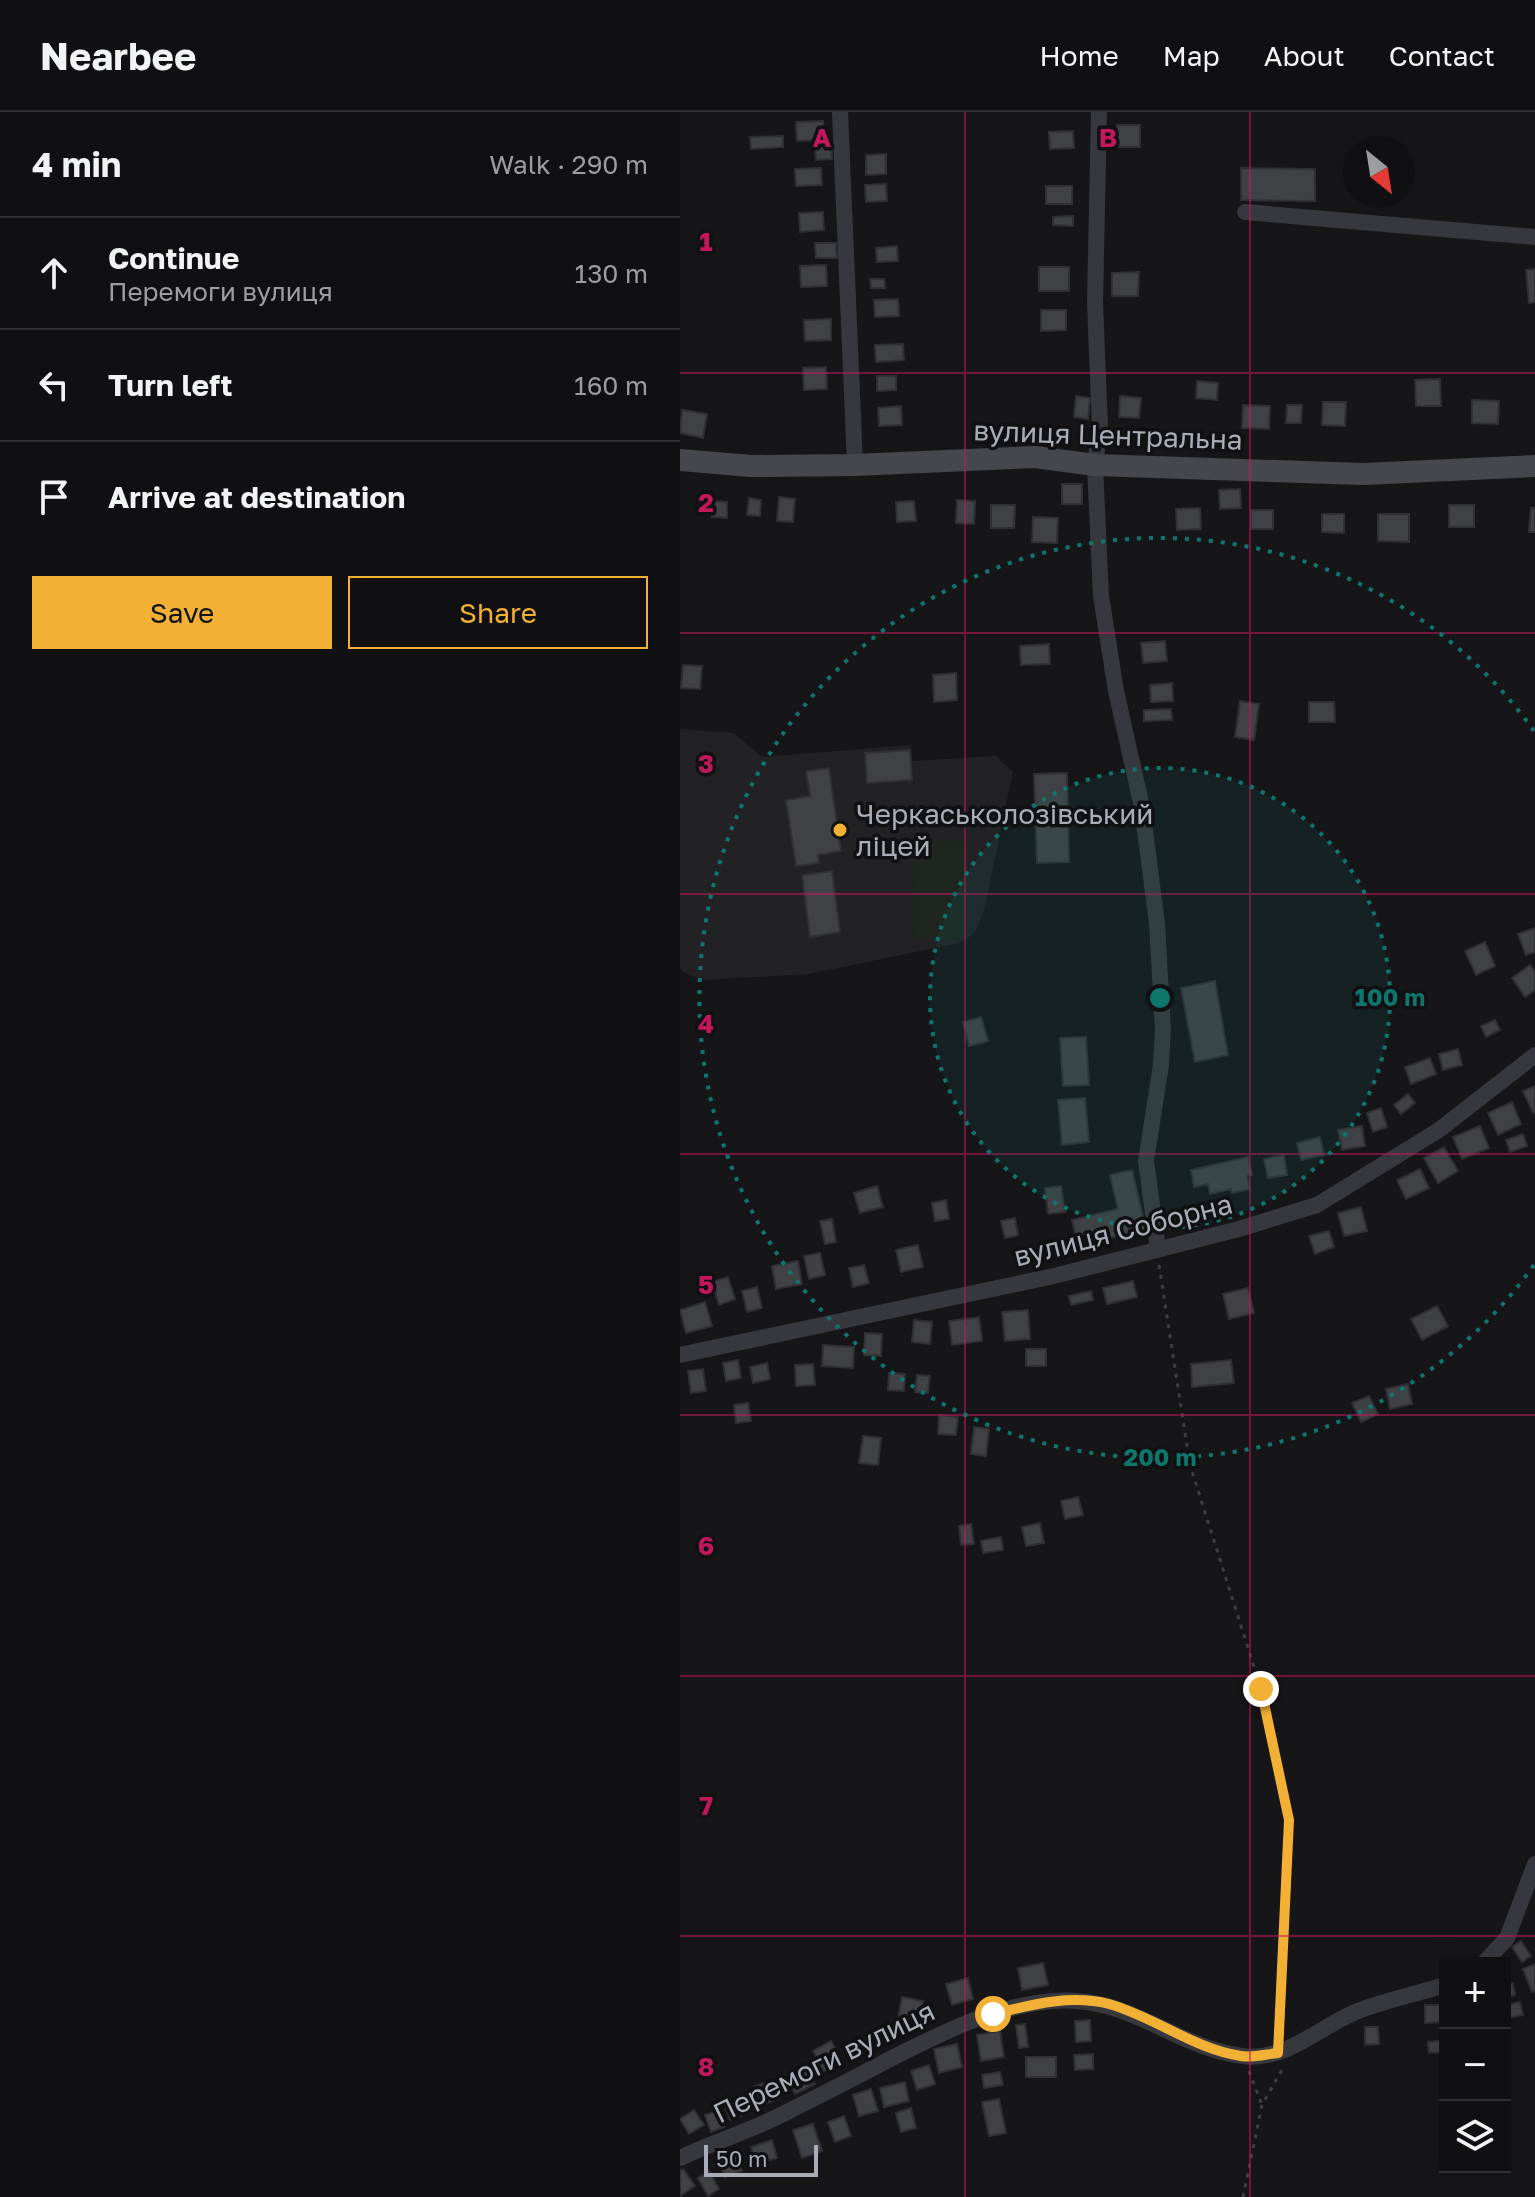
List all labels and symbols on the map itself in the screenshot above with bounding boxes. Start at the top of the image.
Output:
text: A [813,122,832,153]
text: B [1099,122,1117,153]
north arrow [1343,136,1415,208]
text: 1 [699,226,713,257]
street label: вулиця Центральна [973,413,1243,456]
text: 2 [698,487,714,518]
text: 3 [698,748,714,779]
place label: Черкаськолозівський ліцей [856,797,1153,862]
marker: Черкаськолозівський ліцей [831,821,849,839]
text: 100 m [1355,982,1425,1011]
centre of rings [1146,984,1174,1012]
text: 4 [698,1008,714,1039]
street label: вулиця Соборна [1010,1186,1235,1273]
text: 5 [698,1269,714,1300]
text: 200 m [1124,1442,1196,1471]
text: 6 [698,1530,714,1561]
route end [1243,1671,1279,1707]
text: 7 [699,1790,713,1821]
street label: Перемоги вулиця [708,1994,940,2129]
route start [975,1996,1011,2032]
text: 8 [698,2051,714,2082]
scale bar [704,2141,818,2177]

